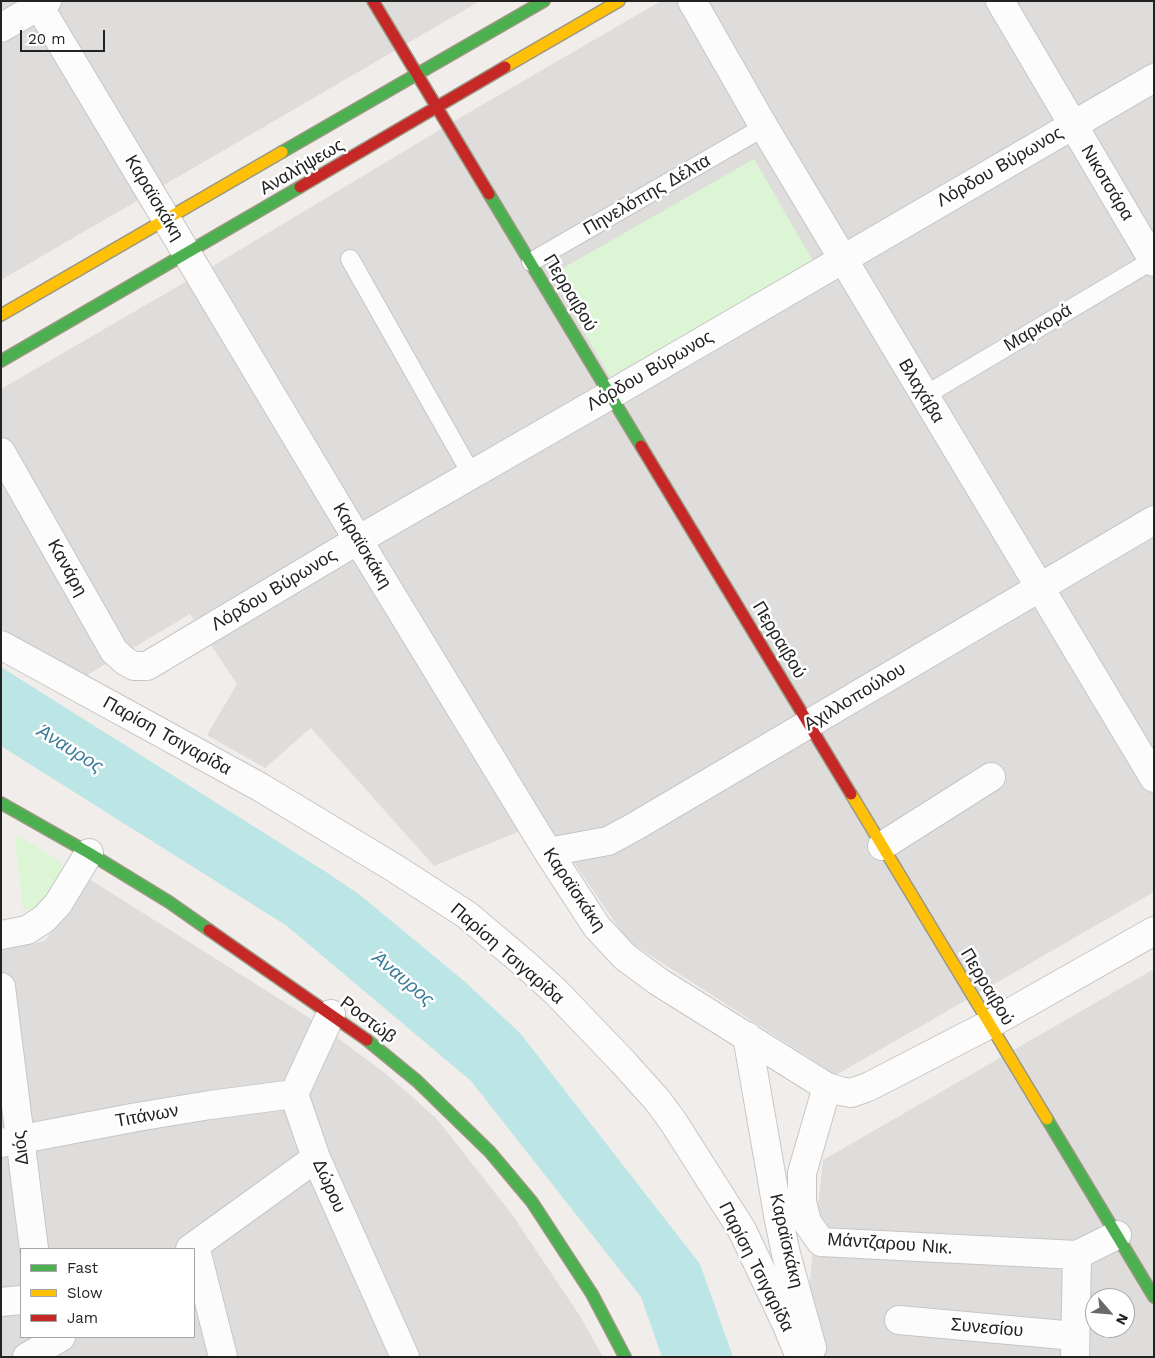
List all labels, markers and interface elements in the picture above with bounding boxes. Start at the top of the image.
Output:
scale bar [22,20,108,52]
text: 20 m [28,30,66,48]
street label: Λόρδου Βύρωνος [933,122,1067,212]
street label: Αναλήψεως [256,134,348,200]
street label: Νικοτσάρα [1076,141,1138,225]
street label: Πηνελόπης Δέλτα [580,150,714,240]
street label: Καραϊσκάκη [120,151,188,245]
street label: Περραιβού [539,251,601,335]
street label: Μαρκορά [1000,299,1076,357]
street label: Λόρδου Βύρωνος [583,326,717,416]
street label: Βλαχάβα [893,355,949,427]
street label: Καραϊσκάκη [328,499,396,593]
street label: Κανάρη [43,536,91,600]
street label: Λόρδου Βύρωνος [208,544,340,636]
street label: Περραιβού [748,598,810,682]
street label: Αχιλλοπούλου [800,658,910,736]
street label: Παρίση Τσιγαρίδα [99,692,235,780]
water label: Άναυρος [33,720,107,778]
street label: Καραϊσκάκη [538,844,610,936]
street label: Παρίση Τσιγαρίδα [446,899,568,1009]
street label: Περραιβού [956,945,1018,1029]
water label: Άναυρος [367,947,439,1011]
street label: Ροστώβ [336,992,400,1048]
street label: Τιτάνων [114,1100,180,1132]
street label: Διός [8,1129,34,1167]
street label: Δώρου [308,1156,350,1216]
street label: Καραϊσκάκη [765,1192,807,1290]
street label: Παρίση Τσιγαρίδα [714,1198,798,1336]
street label: Μάντζαρου Νικ. [827,1229,953,1259]
legend [20,1248,195,1338]
text: Fast [67,1259,98,1277]
text: Slow [67,1284,103,1302]
north arrow [1085,1288,1135,1338]
text: Jam [67,1309,98,1327]
text: N [1113,1311,1132,1328]
street label: Συνεσίου [950,1314,1024,1342]

